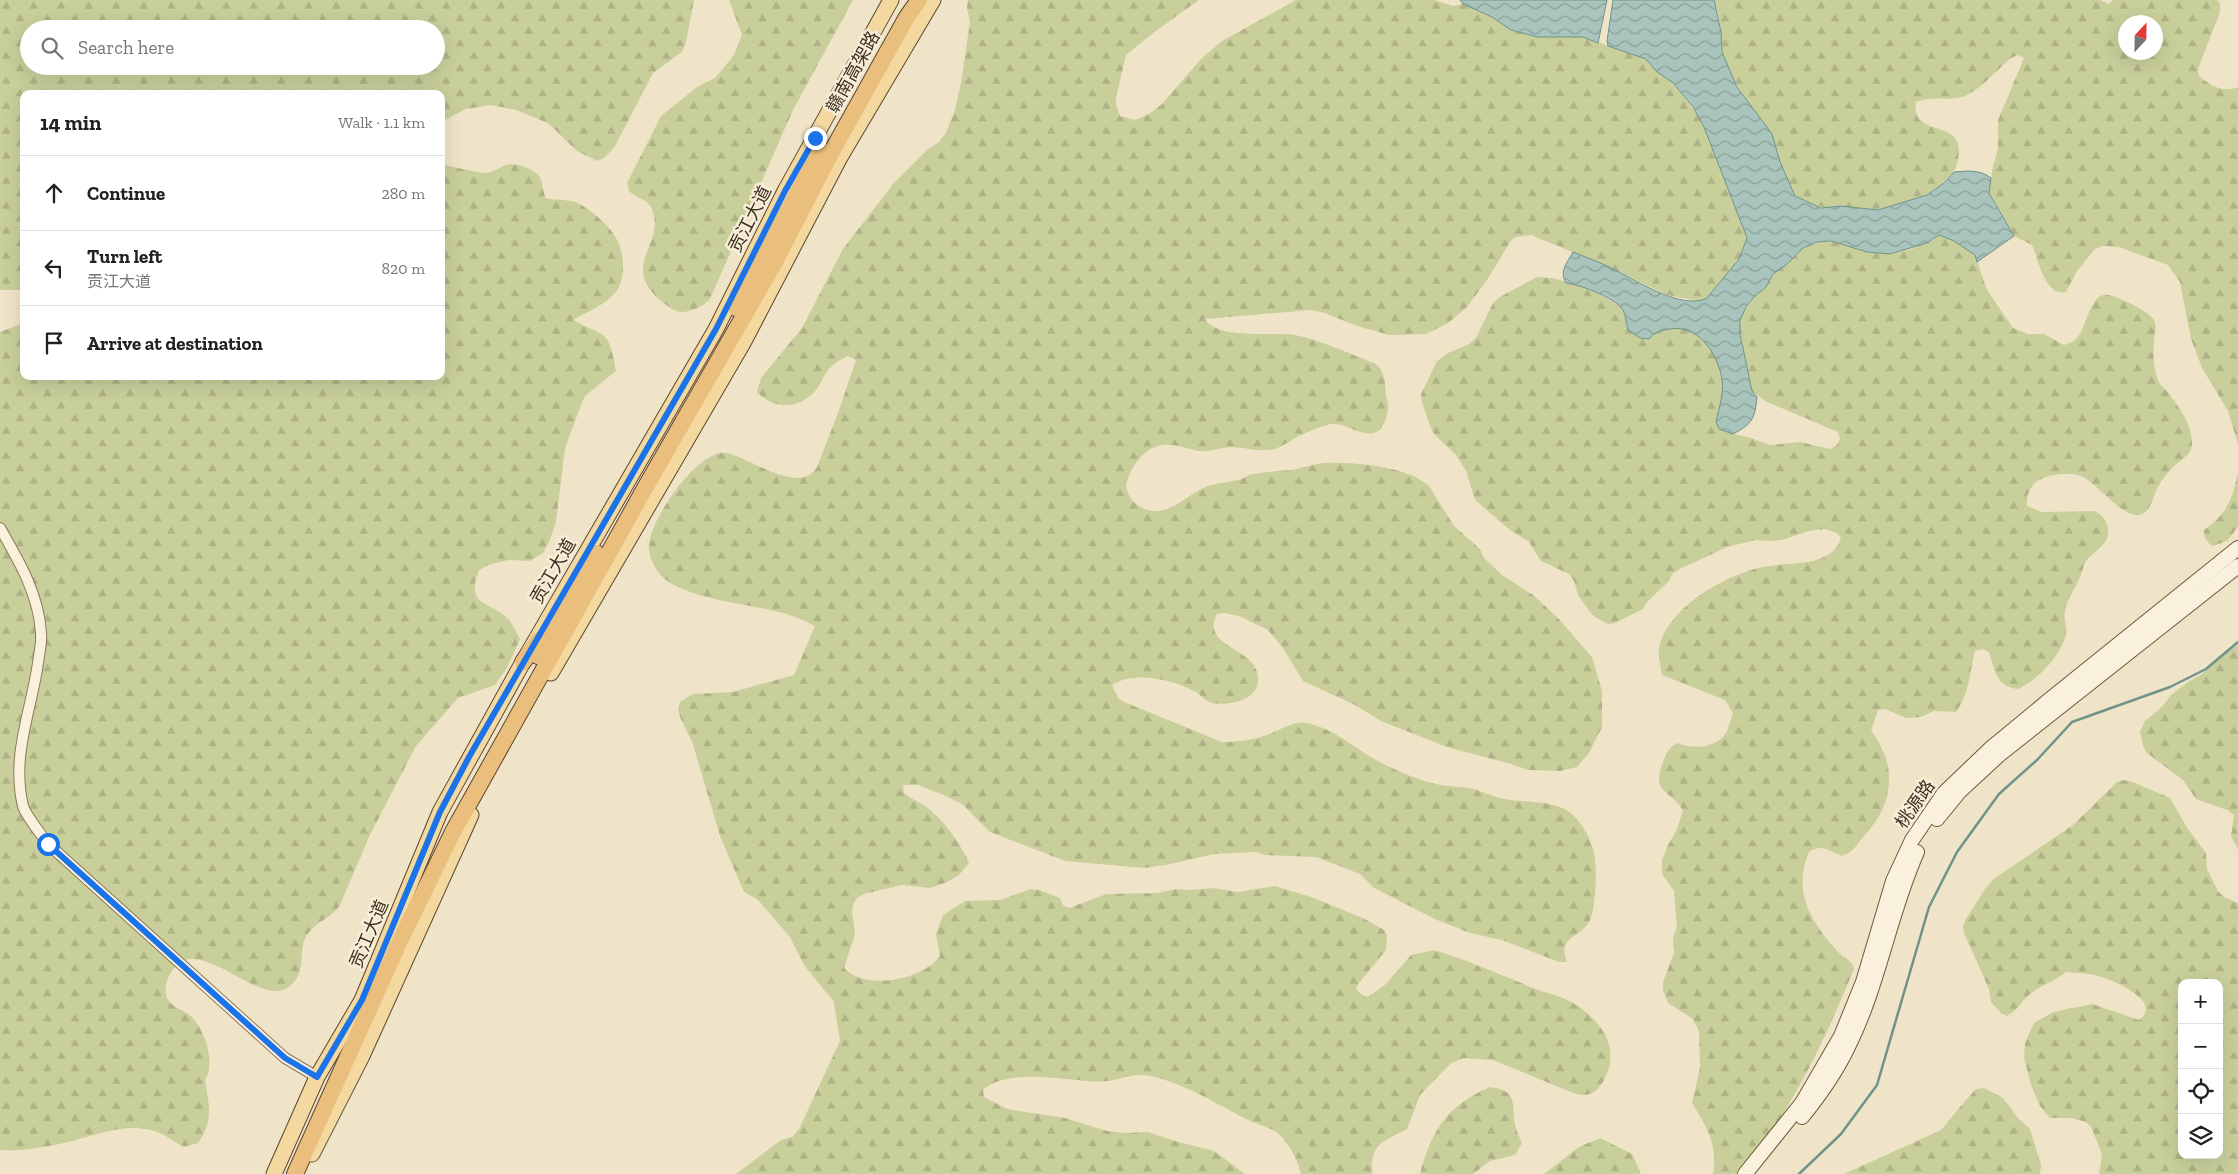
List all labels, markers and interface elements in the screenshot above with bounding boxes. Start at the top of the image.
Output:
north arrow [2118,15,2163,60]
search box [20,20,445,75]
street label: 赣南高架路 [822,27,884,117]
icon: search [38,34,66,62]
text: Search here [78,36,174,59]
text: 14 min [40,110,102,135]
text: Walk · 1.1 km [338,113,425,132]
route end [804,127,827,150]
icon: ahead [40,179,68,207]
text: Continue [87,182,165,205]
street label: 贡江大道 [724,182,776,256]
text: 280 m [381,184,425,203]
text: Turn left [87,245,162,268]
icon: left [40,254,68,282]
text: 820 m [381,259,425,278]
text: 贡江大道 [87,272,151,291]
icon: arrive [40,329,68,357]
text: Arrive at destination [87,332,263,355]
street label: 贡江大道 [525,534,581,608]
street label: 桃源路 [1891,776,1939,832]
route start [37,833,60,856]
street label: 贡江大道 [345,897,393,971]
map controls [2178,979,2223,1159]
button: + [2178,979,2223,1024]
button: − [2178,1024,2223,1069]
button: locate [2178,1069,2223,1114]
button: layers [2178,1114,2223,1159]

